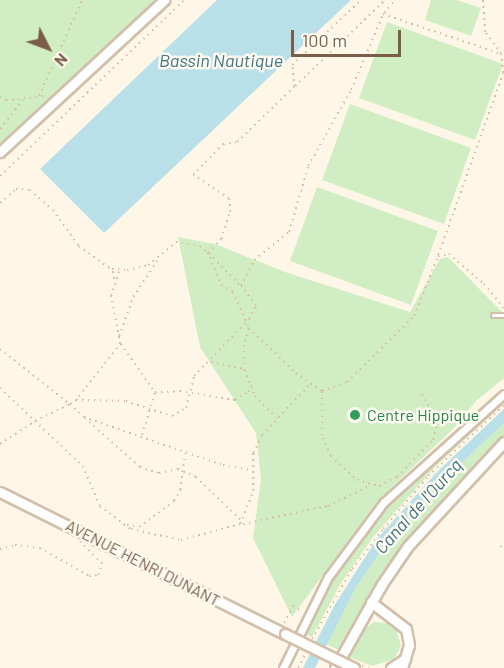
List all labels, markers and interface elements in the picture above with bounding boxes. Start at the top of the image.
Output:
north arrow [18,18,78,78]
scale bar [294,18,404,56]
text: 100 m [302,29,347,51]
water label: Bassin Nautique [159,49,283,71]
text: N [51,50,72,71]
place label: Centre Hippique [367,405,479,425]
marker: Centre Hippique [348,408,362,422]
water label: Canal de l'Ourcq [370,454,466,558]
street label: AVENUE HENRI DUNANT [63,516,223,610]

